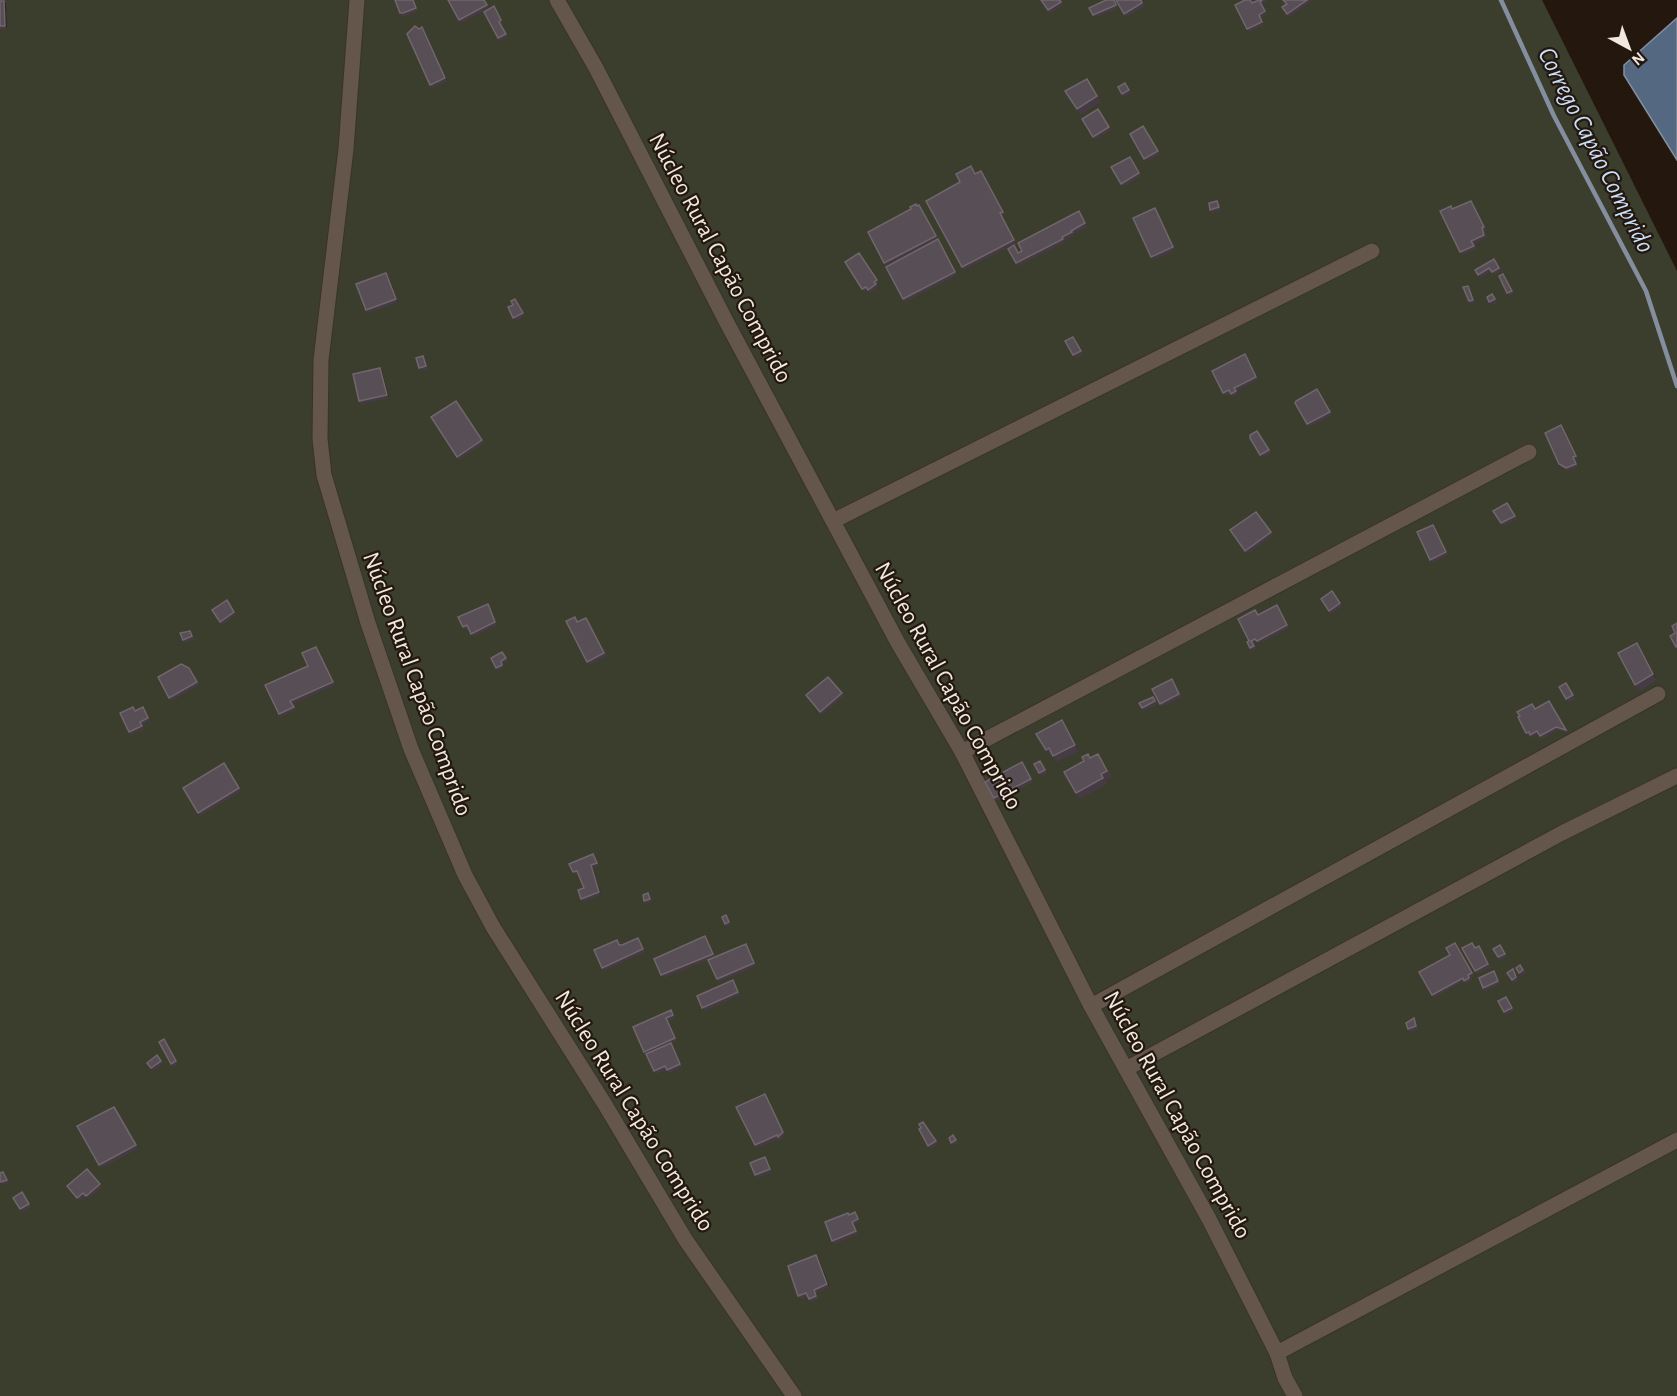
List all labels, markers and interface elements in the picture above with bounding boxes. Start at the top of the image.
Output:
north arrow [1599,18,1659,78]
water label: Corrego Capão Comprido [1533,43,1659,257]
text: N [1629,49,1648,68]
street label: Núcleo Rural Capão Comprido [644,129,796,387]
street label: Núcleo Rural Capão Comprido [358,549,476,819]
street label: Núcleo Rural Capão Comprido [870,558,1026,814]
street label: Núcleo Rural Capão Comprido [550,986,718,1236]
street label: Núcleo Rural Capão Comprido [1099,987,1255,1243]

